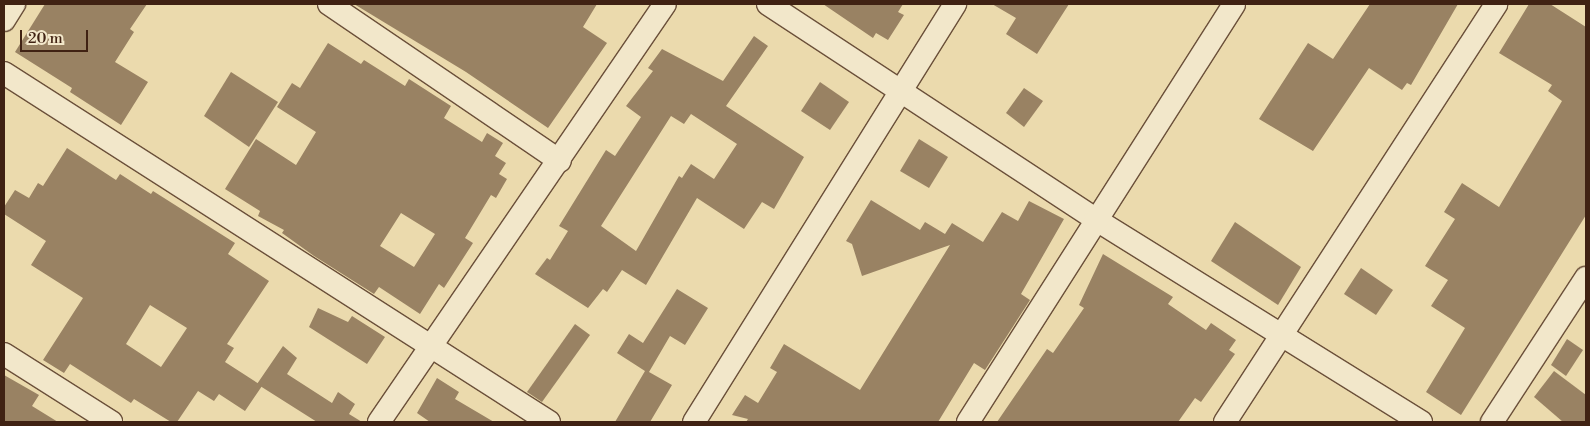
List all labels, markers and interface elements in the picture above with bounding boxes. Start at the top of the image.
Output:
scale bar [22,20,90,52]
text: 20 m [28,29,63,48]

